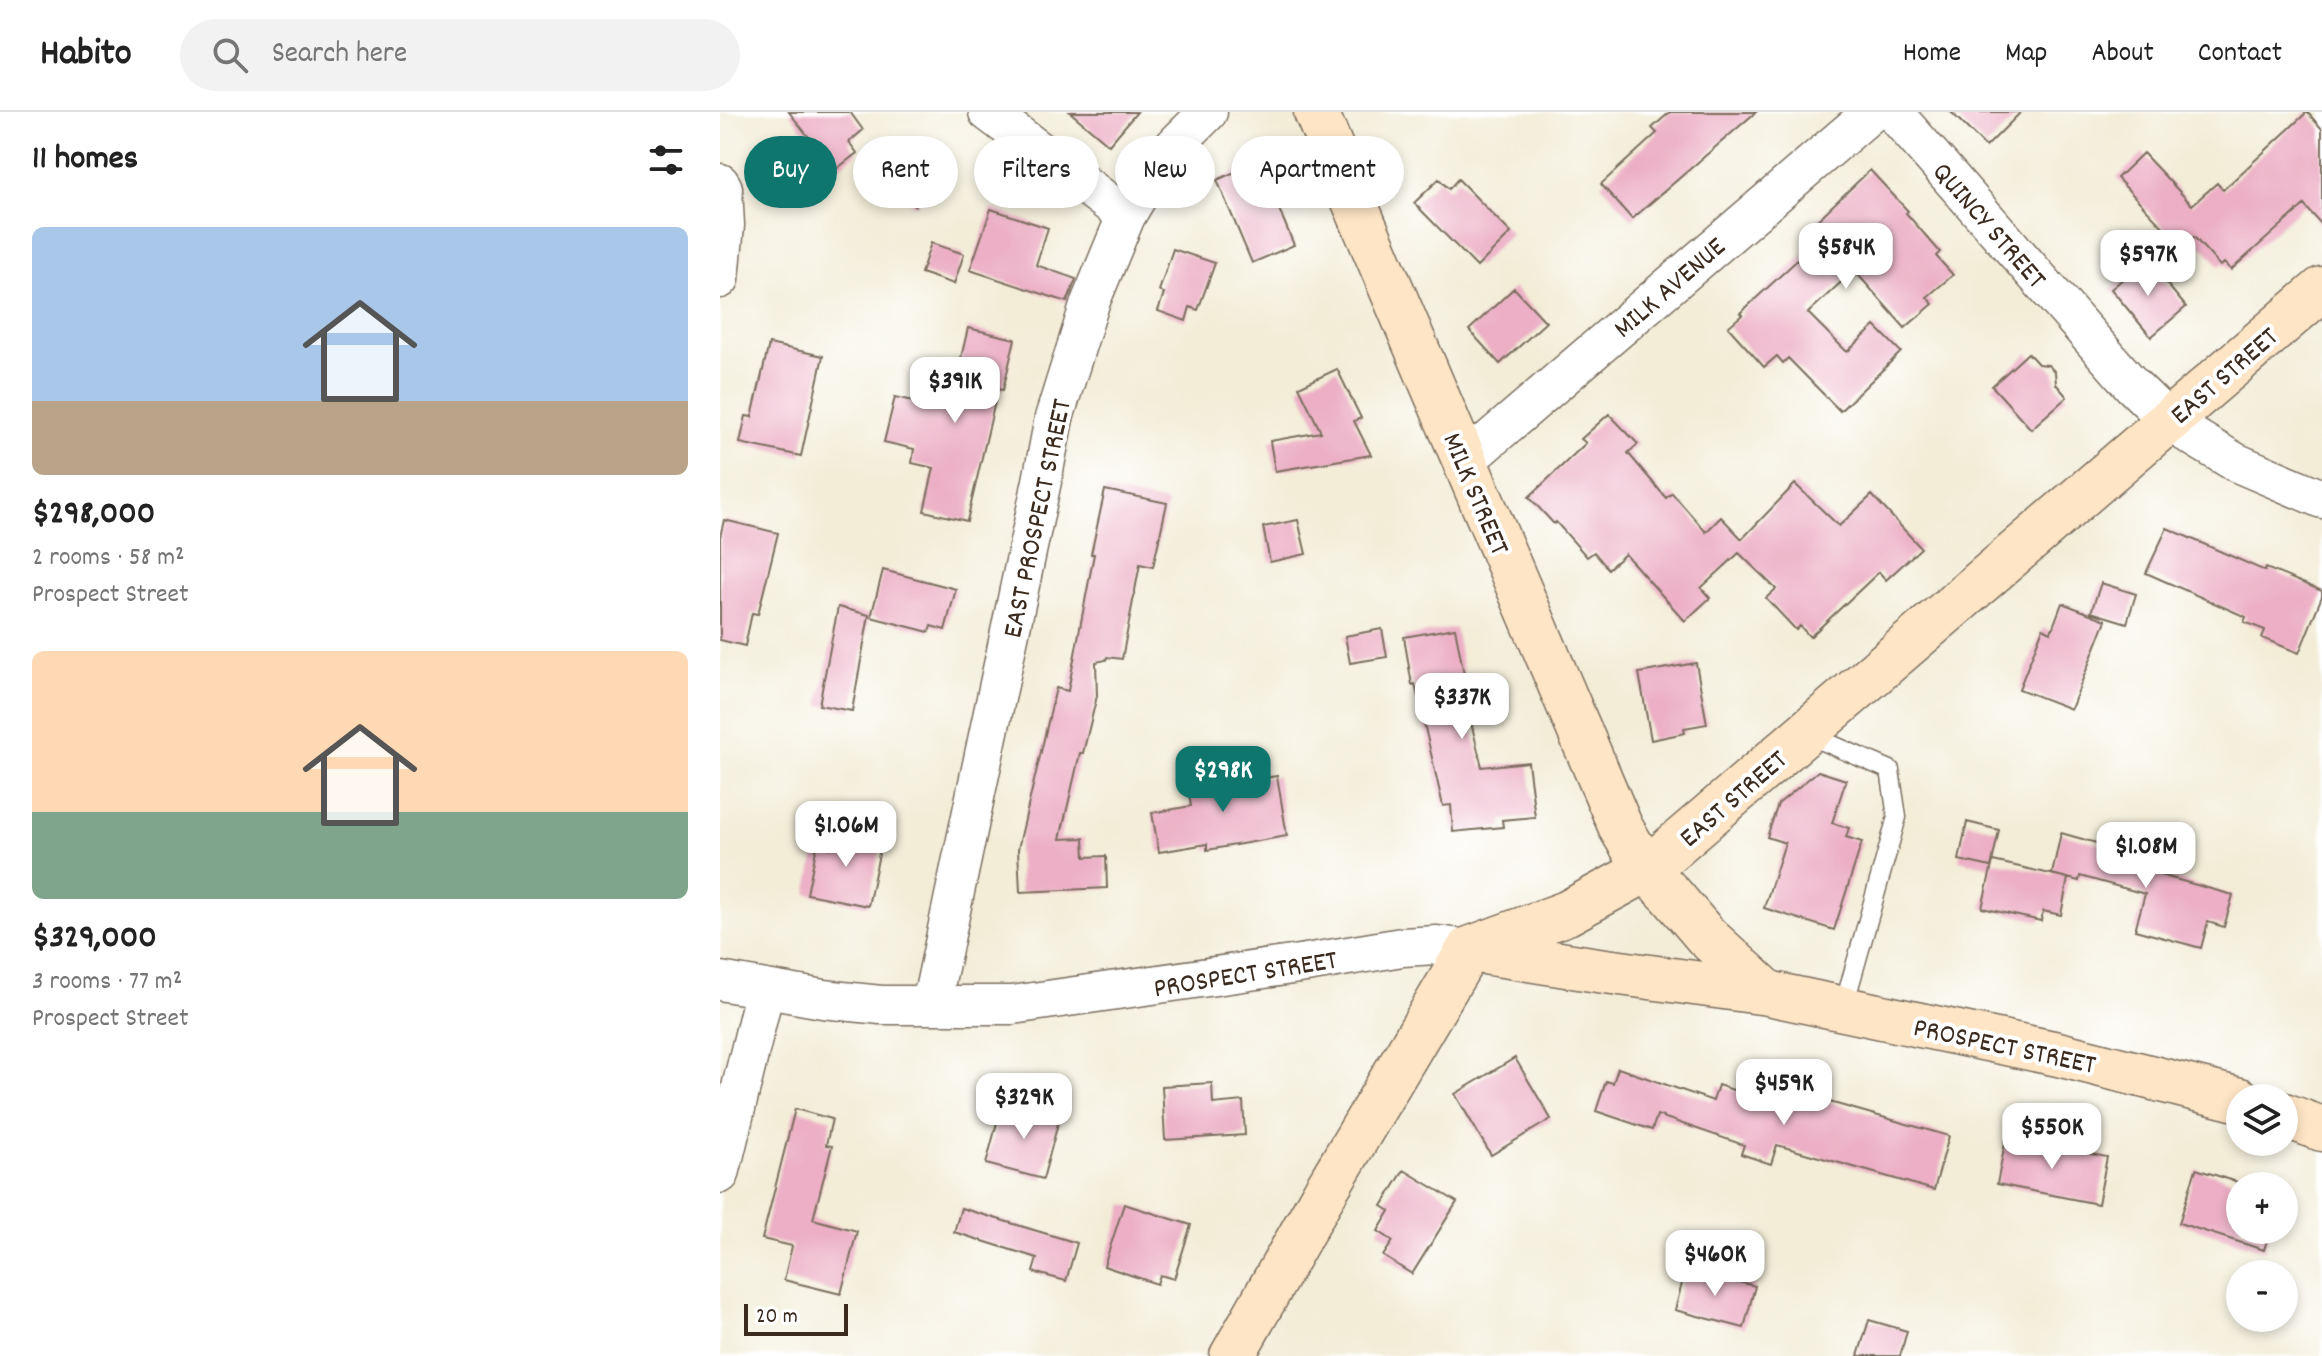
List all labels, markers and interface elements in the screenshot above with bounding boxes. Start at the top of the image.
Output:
search box [180,19,740,91]
text: Habito [40,28,132,83]
icon: search [208,33,252,77]
text: Search here [272,34,407,77]
text: Home [1903,35,1961,75]
text: Map [2005,35,2047,75]
text: About [2091,35,2154,75]
text: Contact [2198,35,2282,75]
text: 11 homes [32,136,138,185]
chip: Buy [744,136,837,208]
chip: Rent [853,136,958,208]
chip: Filters [974,136,1099,208]
chip: New [1115,136,1215,208]
chip: Apartment [1231,136,1404,208]
icon: filters [644,138,688,182]
street label: QUINCY STREET [1921,155,2054,300]
pin: $584K [1790,223,1902,291]
street label: MILK AVENUE [1606,229,1736,350]
text: $584K [1817,230,1875,267]
pin: $597K [2092,230,2204,298]
text: $597K [2118,237,2178,274]
icon: home [288,279,432,423]
street label: EAST STREET [2163,319,2289,436]
pin: $391K [899,357,1011,425]
text: $391K [928,364,982,401]
street label: EAST PROSPECT STREET [995,396,1085,642]
street label: MILK STREET [1430,427,1517,562]
text: $298,000 [32,491,155,540]
text: 2 rooms · 58 m² [32,540,185,577]
text: Prospect Street [32,577,189,614]
pin: $337K [1406,673,1518,741]
text: $337K [1433,680,1491,717]
icon: home [288,703,432,847]
street label: EAST STREET [1672,742,1798,859]
pin: $298K [1167,746,1279,814]
text: $298K [1194,753,1252,790]
pin: $1.06M [781,801,911,869]
text: $1.06M [813,808,879,845]
pin: $1.08M [2081,822,2211,890]
text: $1.08M [2114,829,2178,866]
text: $329,000 [32,915,157,964]
street label: PROSPECT STREET [1151,943,1340,1011]
text: 3 rooms · 77 m² [32,964,182,1001]
text: Prospect Street [32,1001,189,1038]
street label: PROSPECT STREET [1909,1010,2099,1088]
pin: $459K [1728,1059,1840,1127]
text: $459K [1754,1066,1814,1103]
pin: $329K [968,1073,1080,1141]
text: $329K [994,1080,1054,1117]
map controls [2226,1084,2298,1332]
button: layers [2226,1084,2298,1156]
pin: $550K [1996,1103,2108,1171]
text: $550K [2020,1110,2084,1147]
button: + [2226,1172,2298,1244]
pin: $460K [1659,1230,1771,1298]
text: $460K [1684,1237,1746,1274]
button: − [2226,1260,2298,1332]
scale bar [744,1300,848,1336]
text: 20 m [756,1302,798,1333]

